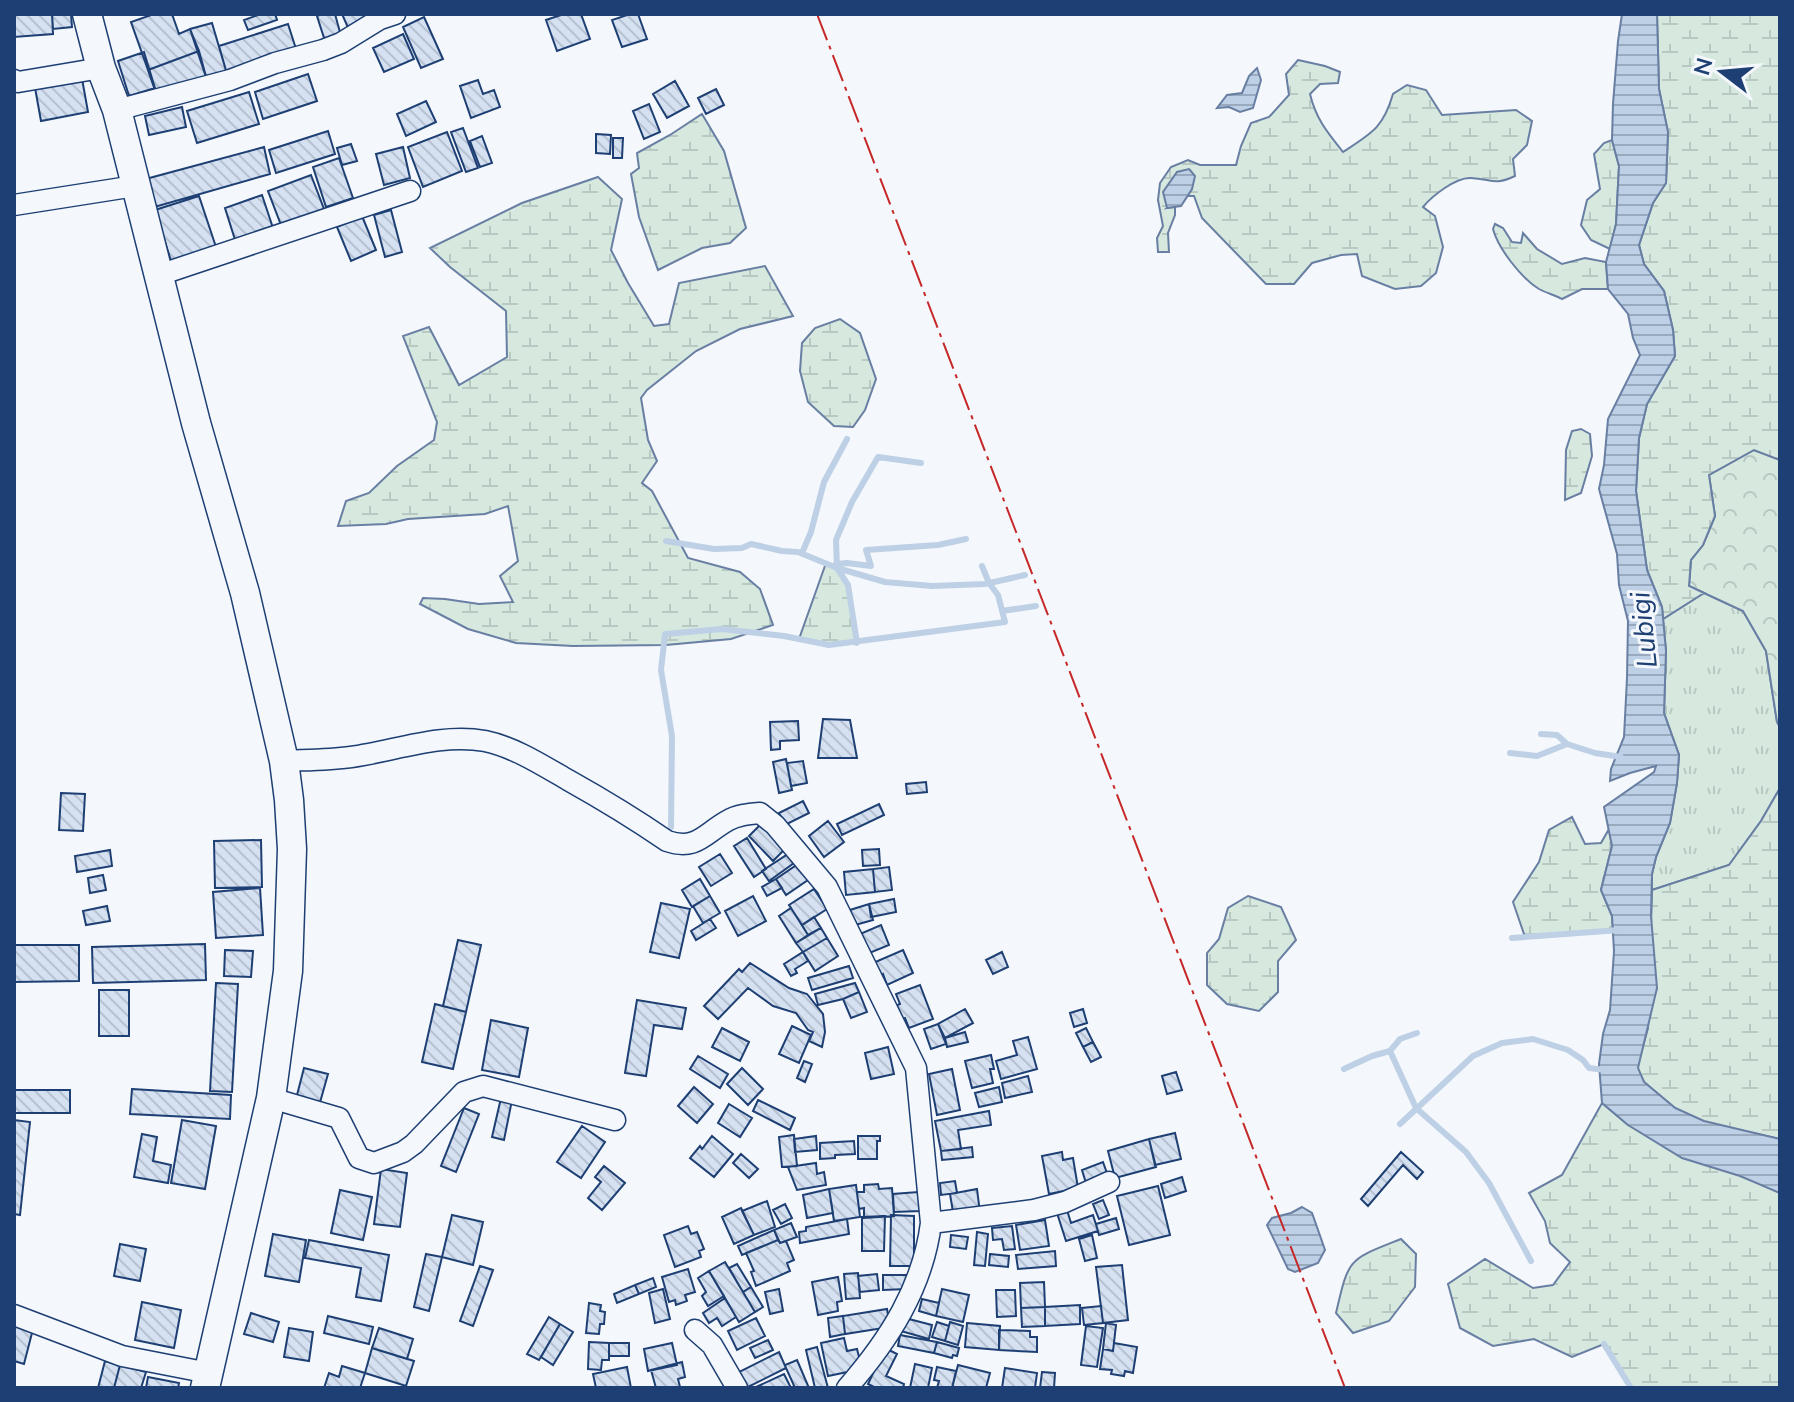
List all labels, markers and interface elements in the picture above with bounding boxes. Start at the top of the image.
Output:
north arrow [1682,32,1762,112]
text: N [1687,55,1720,79]
water label: Lubigi [1621,590,1667,670]

